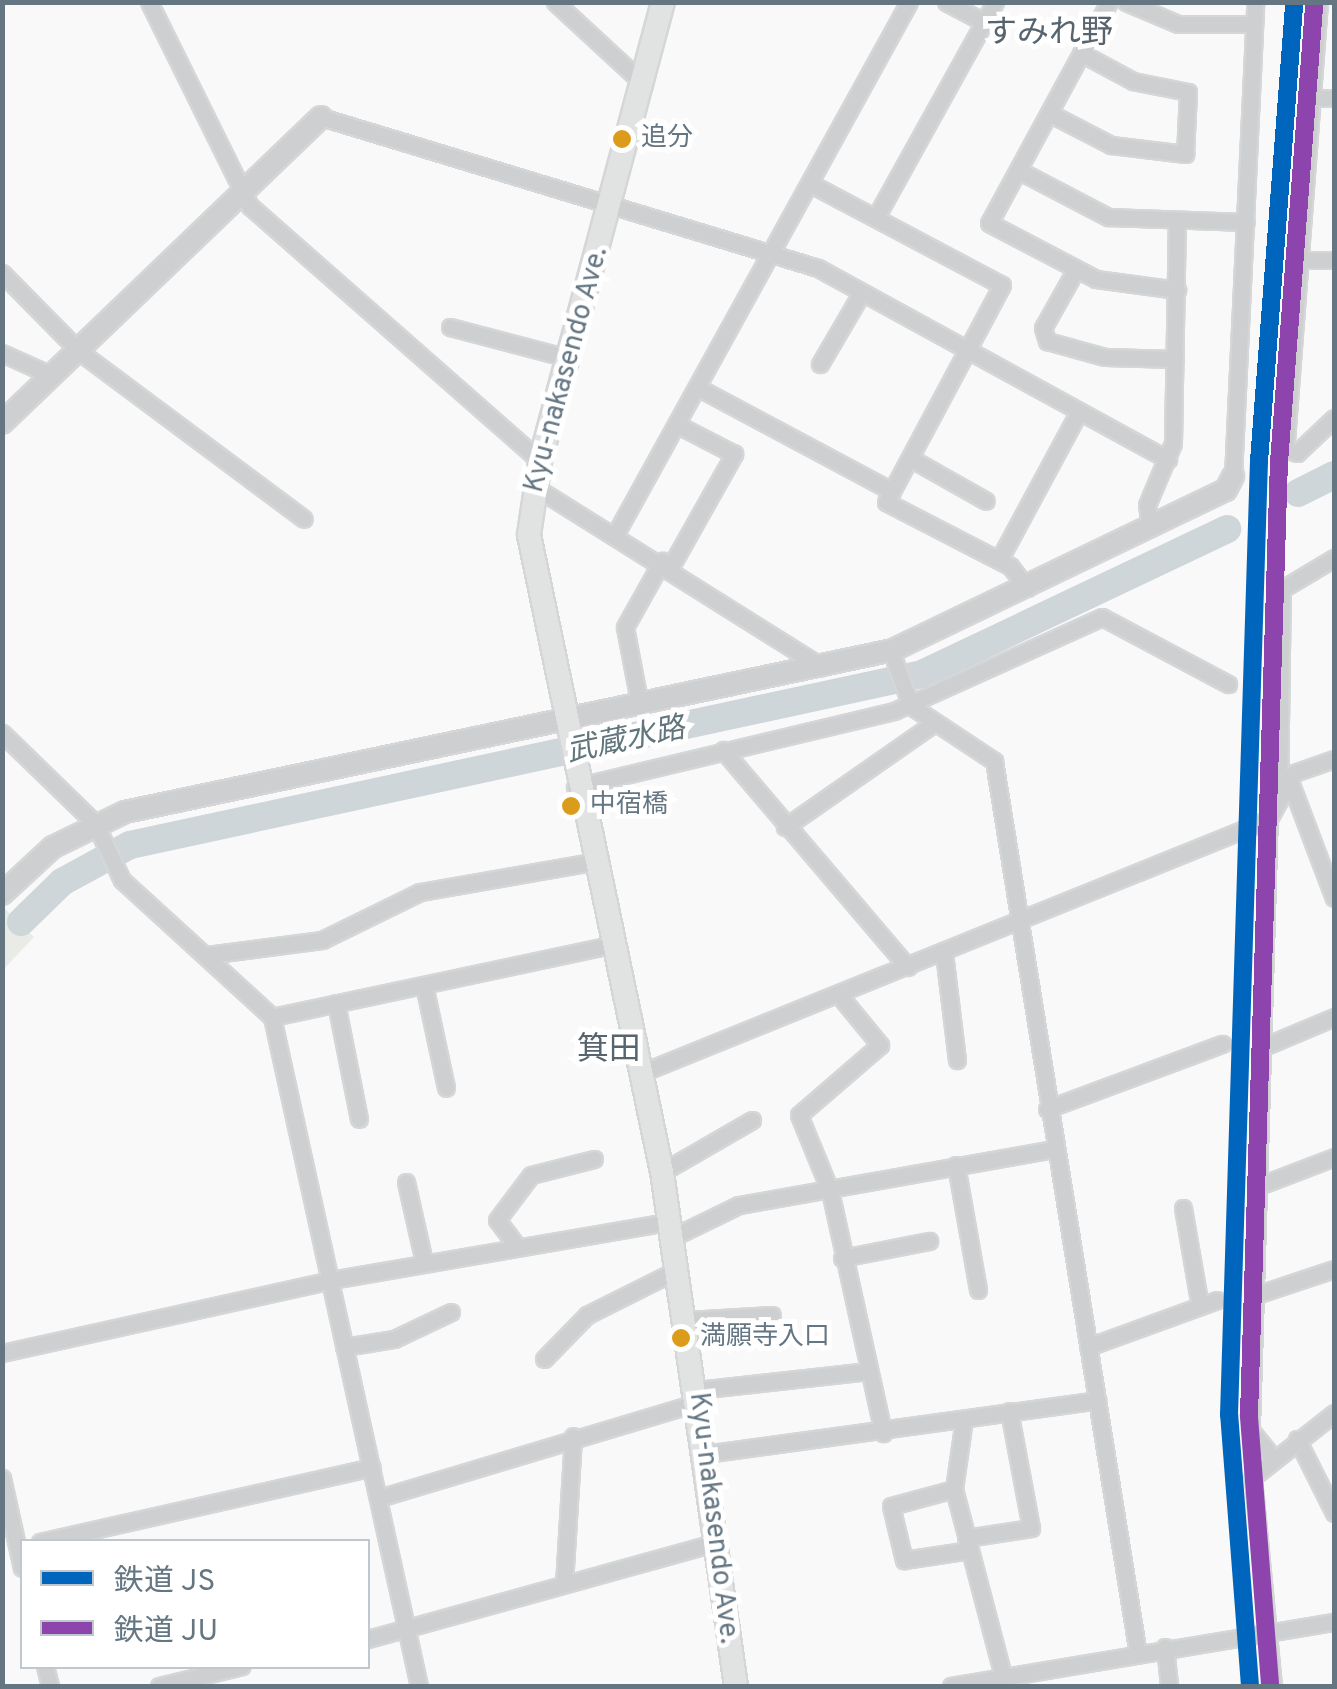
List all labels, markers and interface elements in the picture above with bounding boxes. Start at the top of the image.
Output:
district label: すみれ野 [985,15,1113,53]
place label: 追分 [641,123,693,155]
marker: 追分 [612,129,632,149]
street label: Kyu-nakasendo Ave. [518,243,616,497]
water label: 武蔵水路 [564,712,688,772]
place label: 中宿橋 [590,790,668,822]
marker: 中宿橋 [561,796,581,816]
district label: 箕田 [577,1032,641,1070]
place label: 満願寺入口 [700,1322,830,1354]
marker: 満願寺入口 [671,1328,691,1348]
street label: Kyu-nakasendo Ave. [681,1390,745,1646]
legend [20,1539,370,1669]
text: 鉄道 JS [114,1564,215,1601]
text: 鉄道 JU [114,1614,218,1651]

